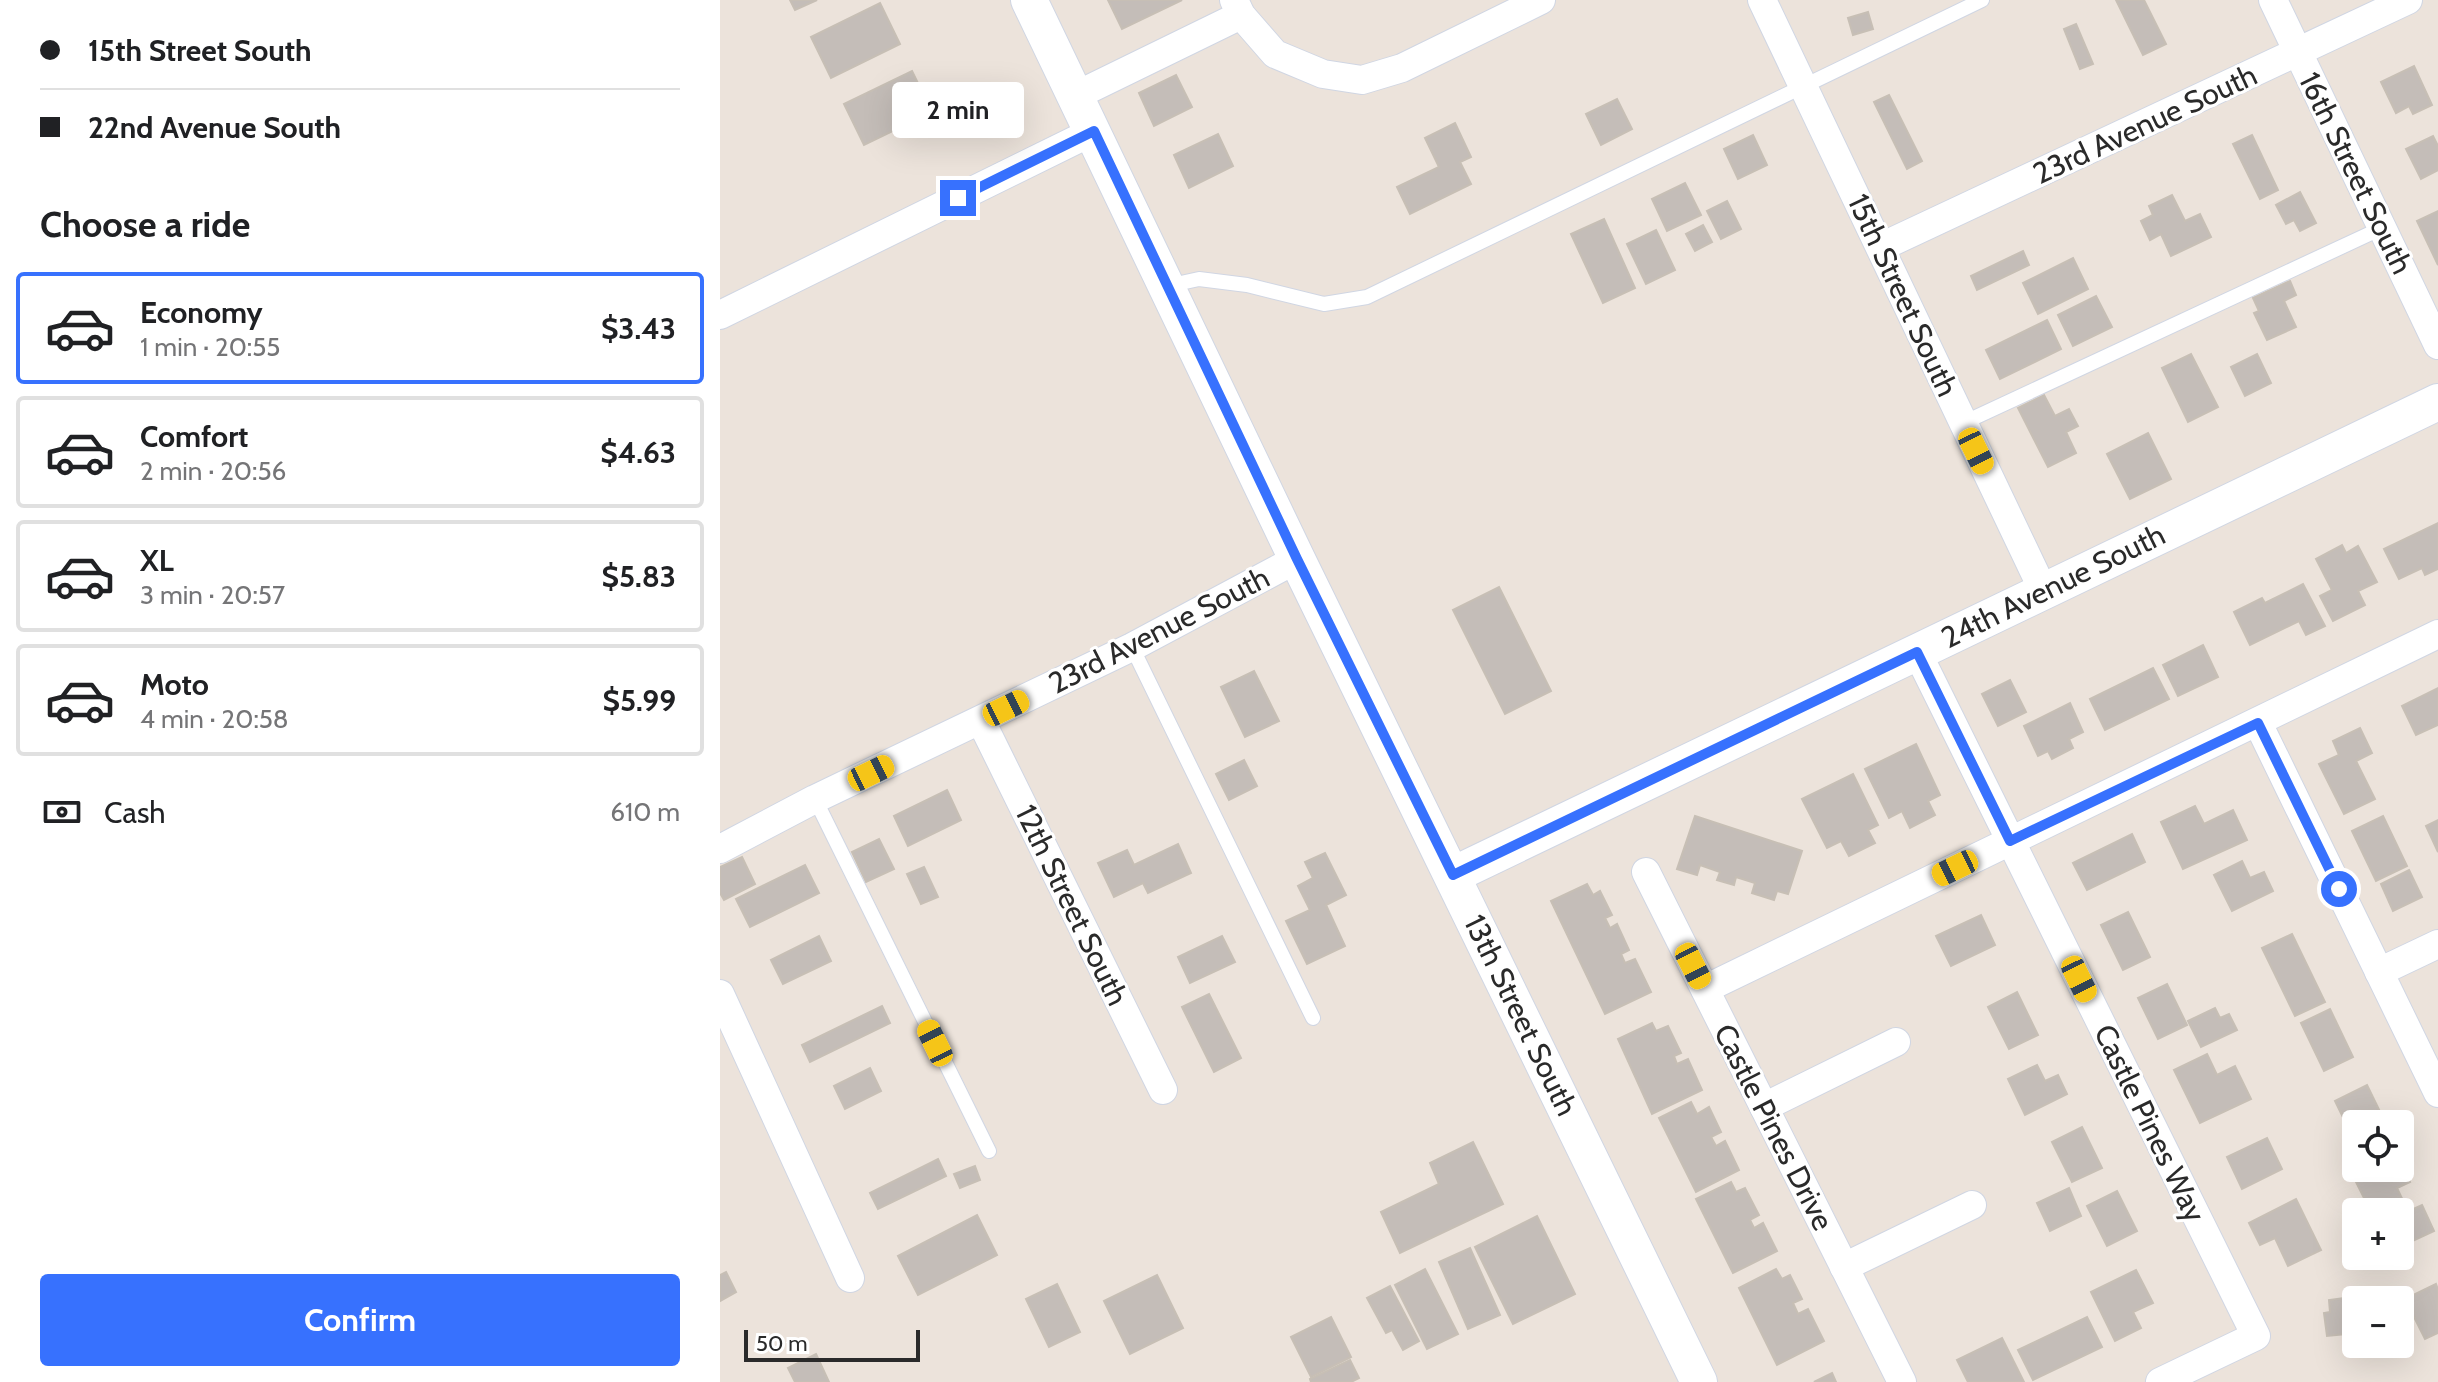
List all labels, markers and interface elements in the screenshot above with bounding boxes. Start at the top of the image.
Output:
text: 15th Street South [88,32,312,69]
street label: 23rd Avenue South [2027,56,2263,192]
street label: 16th Street South [2291,66,2421,280]
callout: 2 min [892,82,1024,138]
text: 2 min [927,94,989,126]
text: 22nd Avenue South [88,109,341,146]
route end [940,180,976,216]
street label: 15th Street South [1840,188,1966,402]
text: Choose a ride [40,202,250,246]
icon: car [44,292,116,364]
text: Economy [140,294,263,331]
text: $3.43 [601,310,676,347]
text: 1 min · 20:55 [140,331,280,363]
icon: car [44,416,116,488]
text: Comfort [140,418,248,455]
car [1955,424,1997,478]
text: $4.63 [600,434,676,471]
text: 2 min · 20:56 [140,455,286,487]
street label: 24th Avenue South [1935,516,2171,656]
icon: car [44,540,116,612]
text: XL [140,542,174,579]
text: $5.83 [602,558,676,595]
street label: 23rd Avenue South [1043,558,1275,702]
text: 3 min · 20:57 [140,579,285,611]
icon: car [44,664,116,736]
text: Moto [140,666,209,703]
text: $5.99 [603,682,676,719]
car [979,687,1033,729]
text: 4 min · 20:58 [140,703,289,735]
car [844,752,898,794]
icon: cash [40,790,84,834]
text: Cash [104,794,166,831]
text: 610 m [610,796,680,828]
street label: 12th Street South [1007,799,1137,1011]
car [1928,847,1982,889]
route start [2321,871,2357,907]
street label: 13th Street South [1456,908,1586,1122]
car [1671,939,1715,993]
car [2058,952,2100,1006]
car [914,1016,956,1070]
street label: Castle Pines Drive [1706,1018,1842,1236]
street label: Castle Pines Way [2086,1018,2214,1228]
map controls [2342,1110,2414,1358]
button: locate [2342,1110,2414,1182]
button: + [2342,1198,2414,1270]
button: Confirm [40,1274,680,1366]
button: − [2342,1286,2414,1358]
scale bar [744,1326,920,1362]
text: 50 m [756,1330,808,1357]

